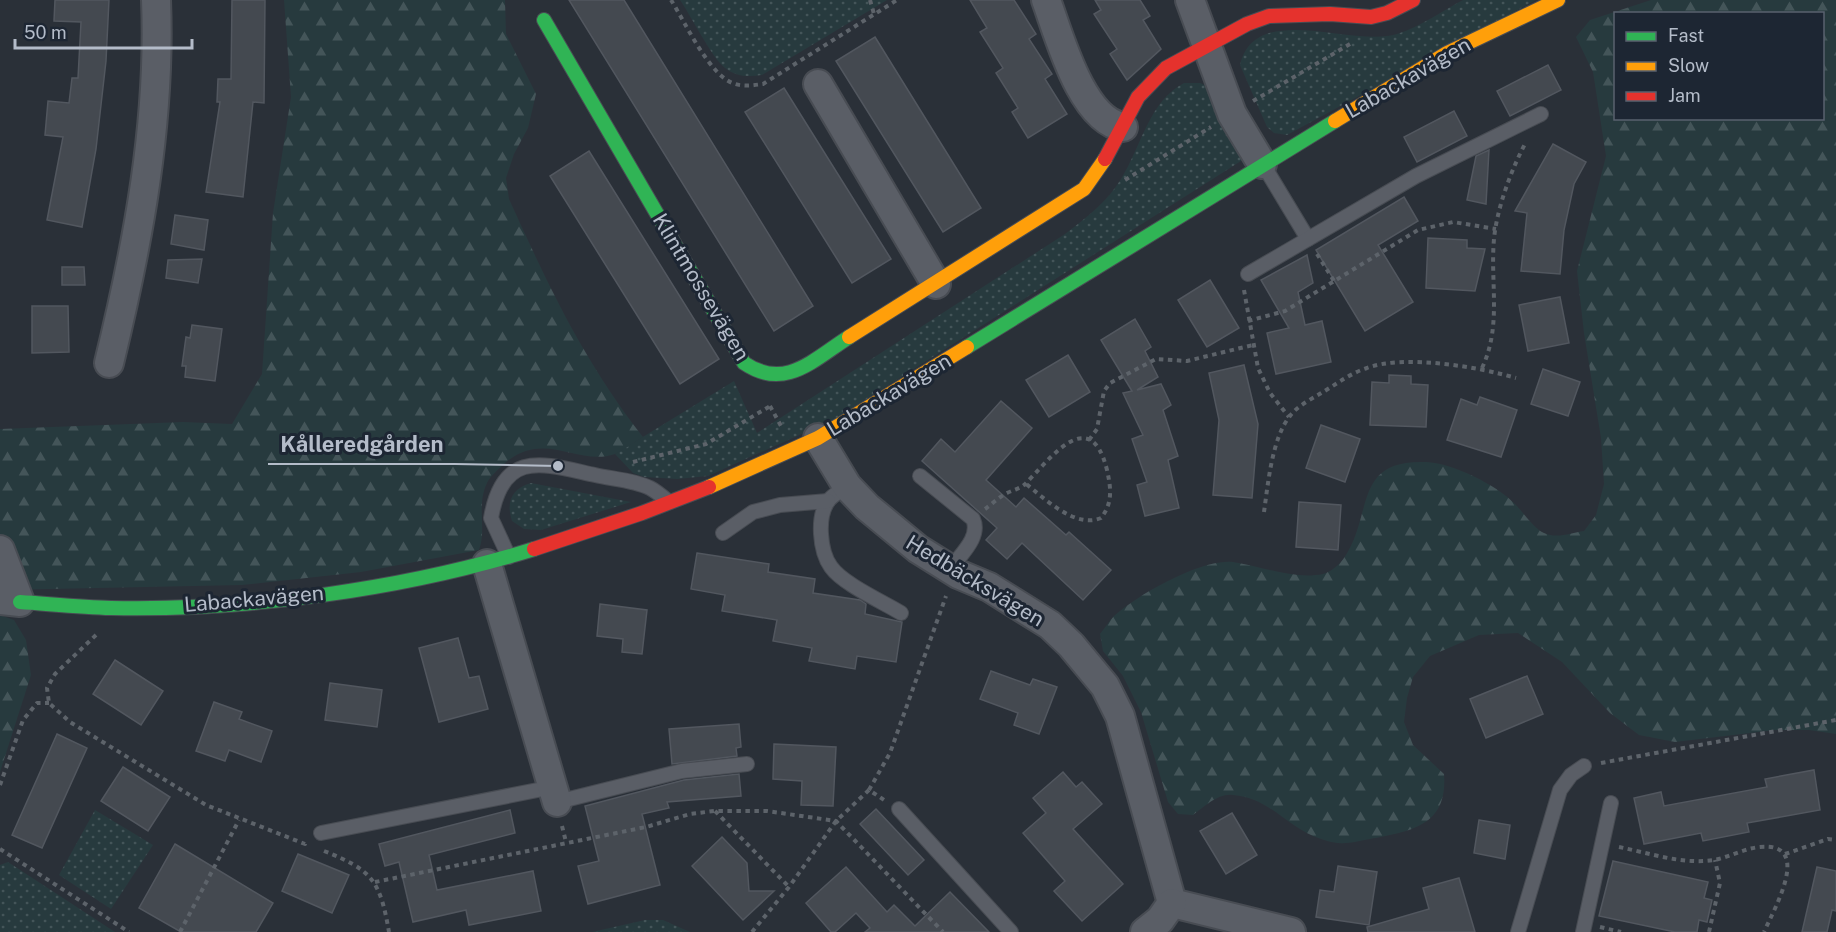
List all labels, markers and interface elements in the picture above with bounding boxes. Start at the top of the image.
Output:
scale bar [15,12,192,50]
legend [1614,12,1824,120]
text: 50 m [24,22,67,43]
text: Fast [1668,25,1704,46]
street label: Labackavägen [1341,32,1475,123]
text: Slow [1668,55,1709,76]
text: Jam [1668,85,1701,106]
street label: Klintmossevägen [648,209,755,365]
street label: Labackavägen [822,348,955,441]
callout: Kålleredgården [268,424,455,464]
text: Kålleredgården [280,431,444,457]
street label: Hedbäcksvägen [902,530,1049,632]
street label: Labackavägen [183,580,325,617]

